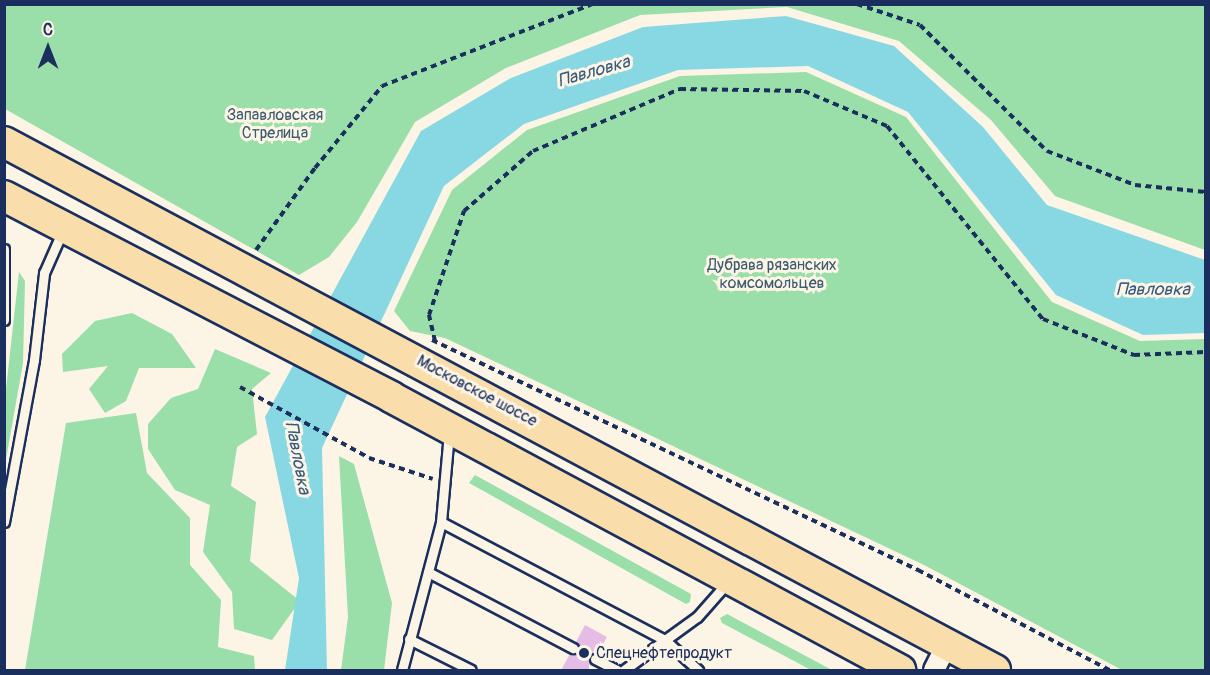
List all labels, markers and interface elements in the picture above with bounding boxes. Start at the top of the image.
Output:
north arrow [18,18,78,78]
text: С [43,20,53,40]
water label: Павловка [556,51,632,93]
park label: Запавловская Стрелица [227,105,323,143]
park label: Дубрава рязанских комсомольцев [707,255,837,293]
water label: Павловка [1116,279,1190,301]
street label: Московское шоссе [414,351,540,431]
water label: Павловка [279,420,315,496]
place label: Спецнефтепродукт [596,643,732,663]
marker: Спецнефтепродукт [577,646,591,660]

